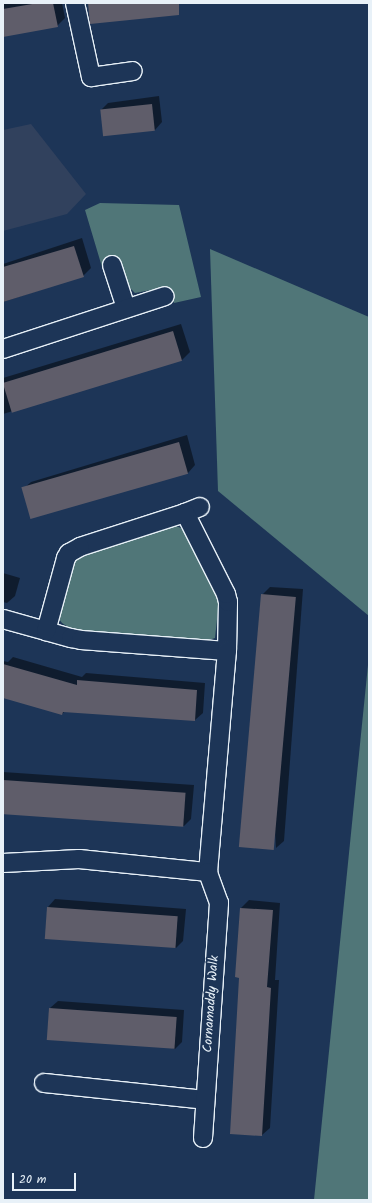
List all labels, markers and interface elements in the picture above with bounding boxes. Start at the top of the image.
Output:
street label: Cornamaddy Walk [201,955,223,1053]
scale bar [14,1165,78,1191]
text: 20 m [19,1170,46,1189]

